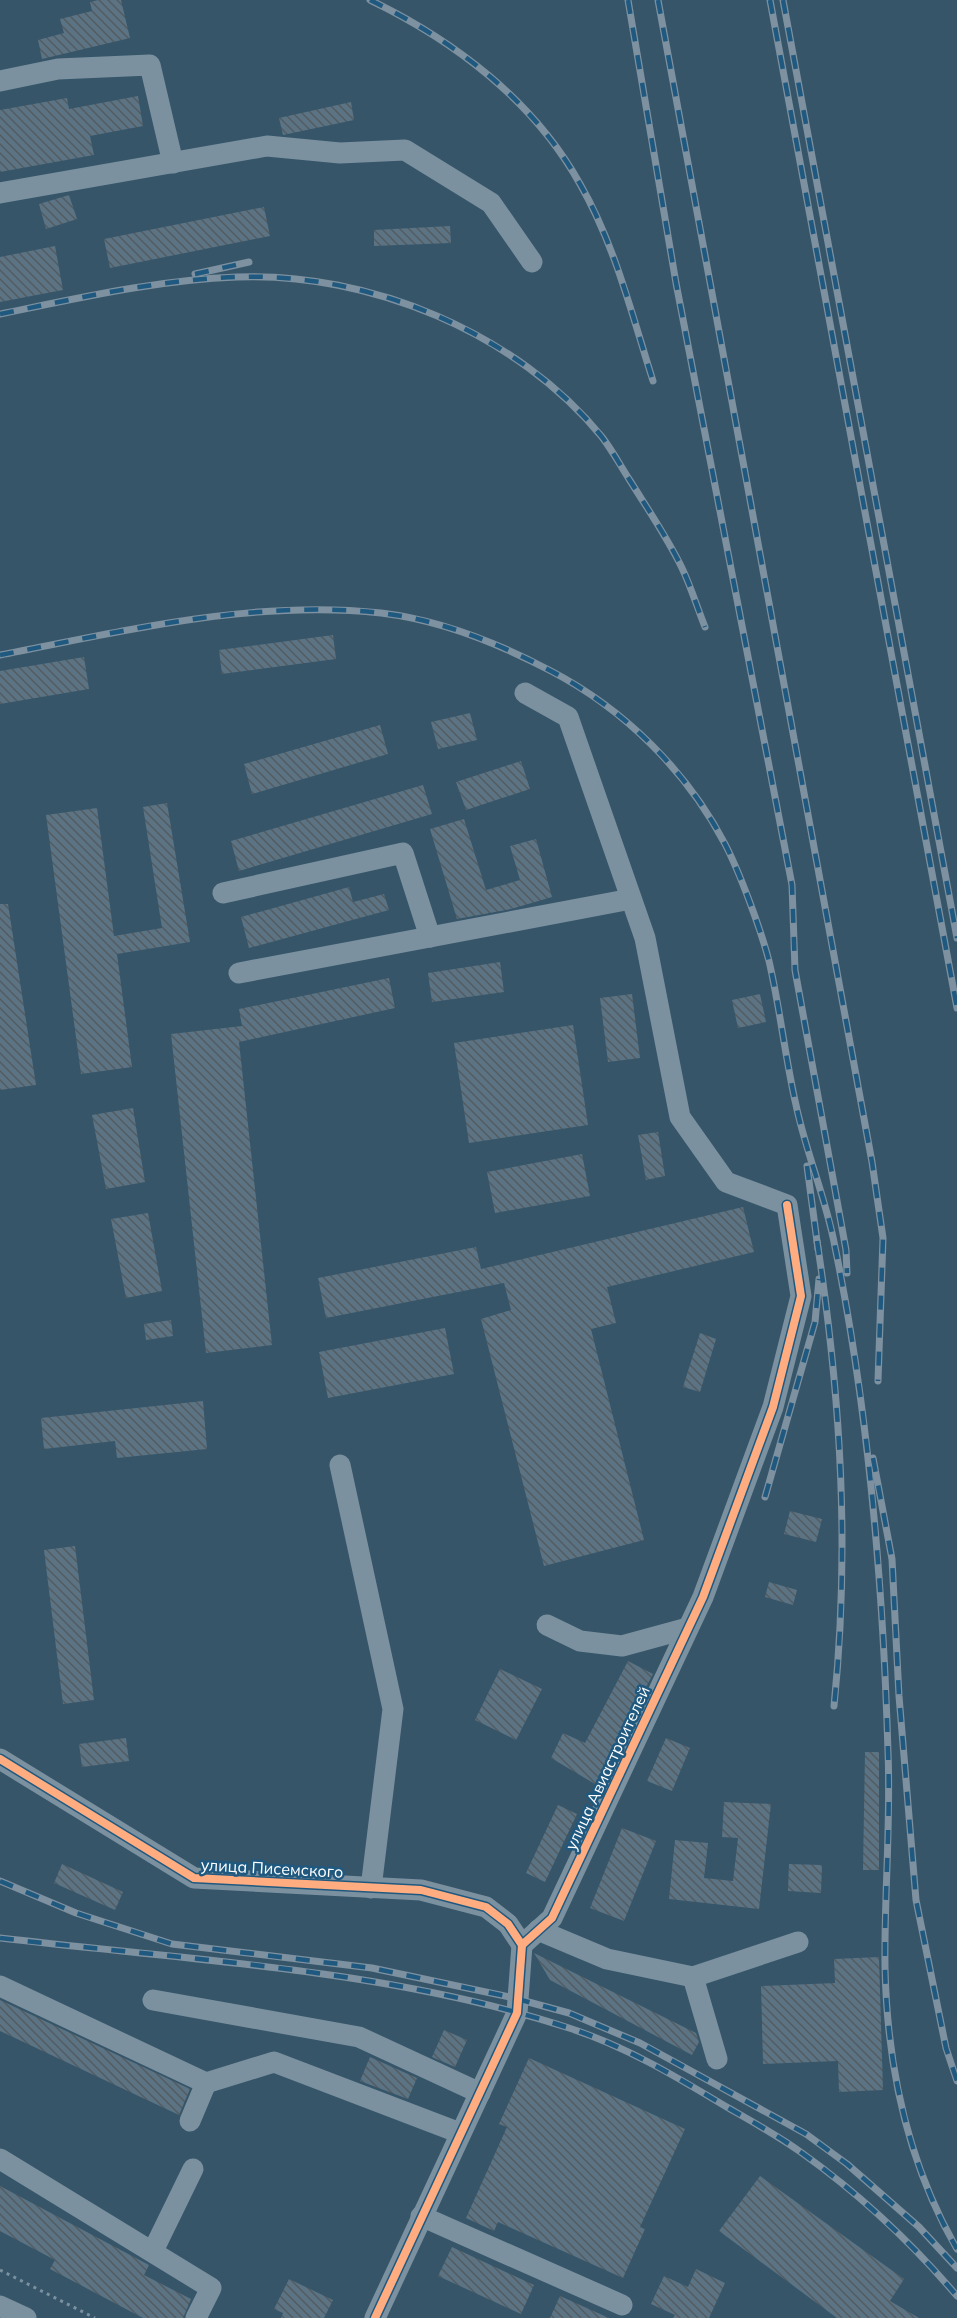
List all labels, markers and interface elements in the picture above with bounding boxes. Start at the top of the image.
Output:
street label: улица Авиастроителей [560,1683,654,1853]
street label: улица Писемского [200,1854,344,1882]

